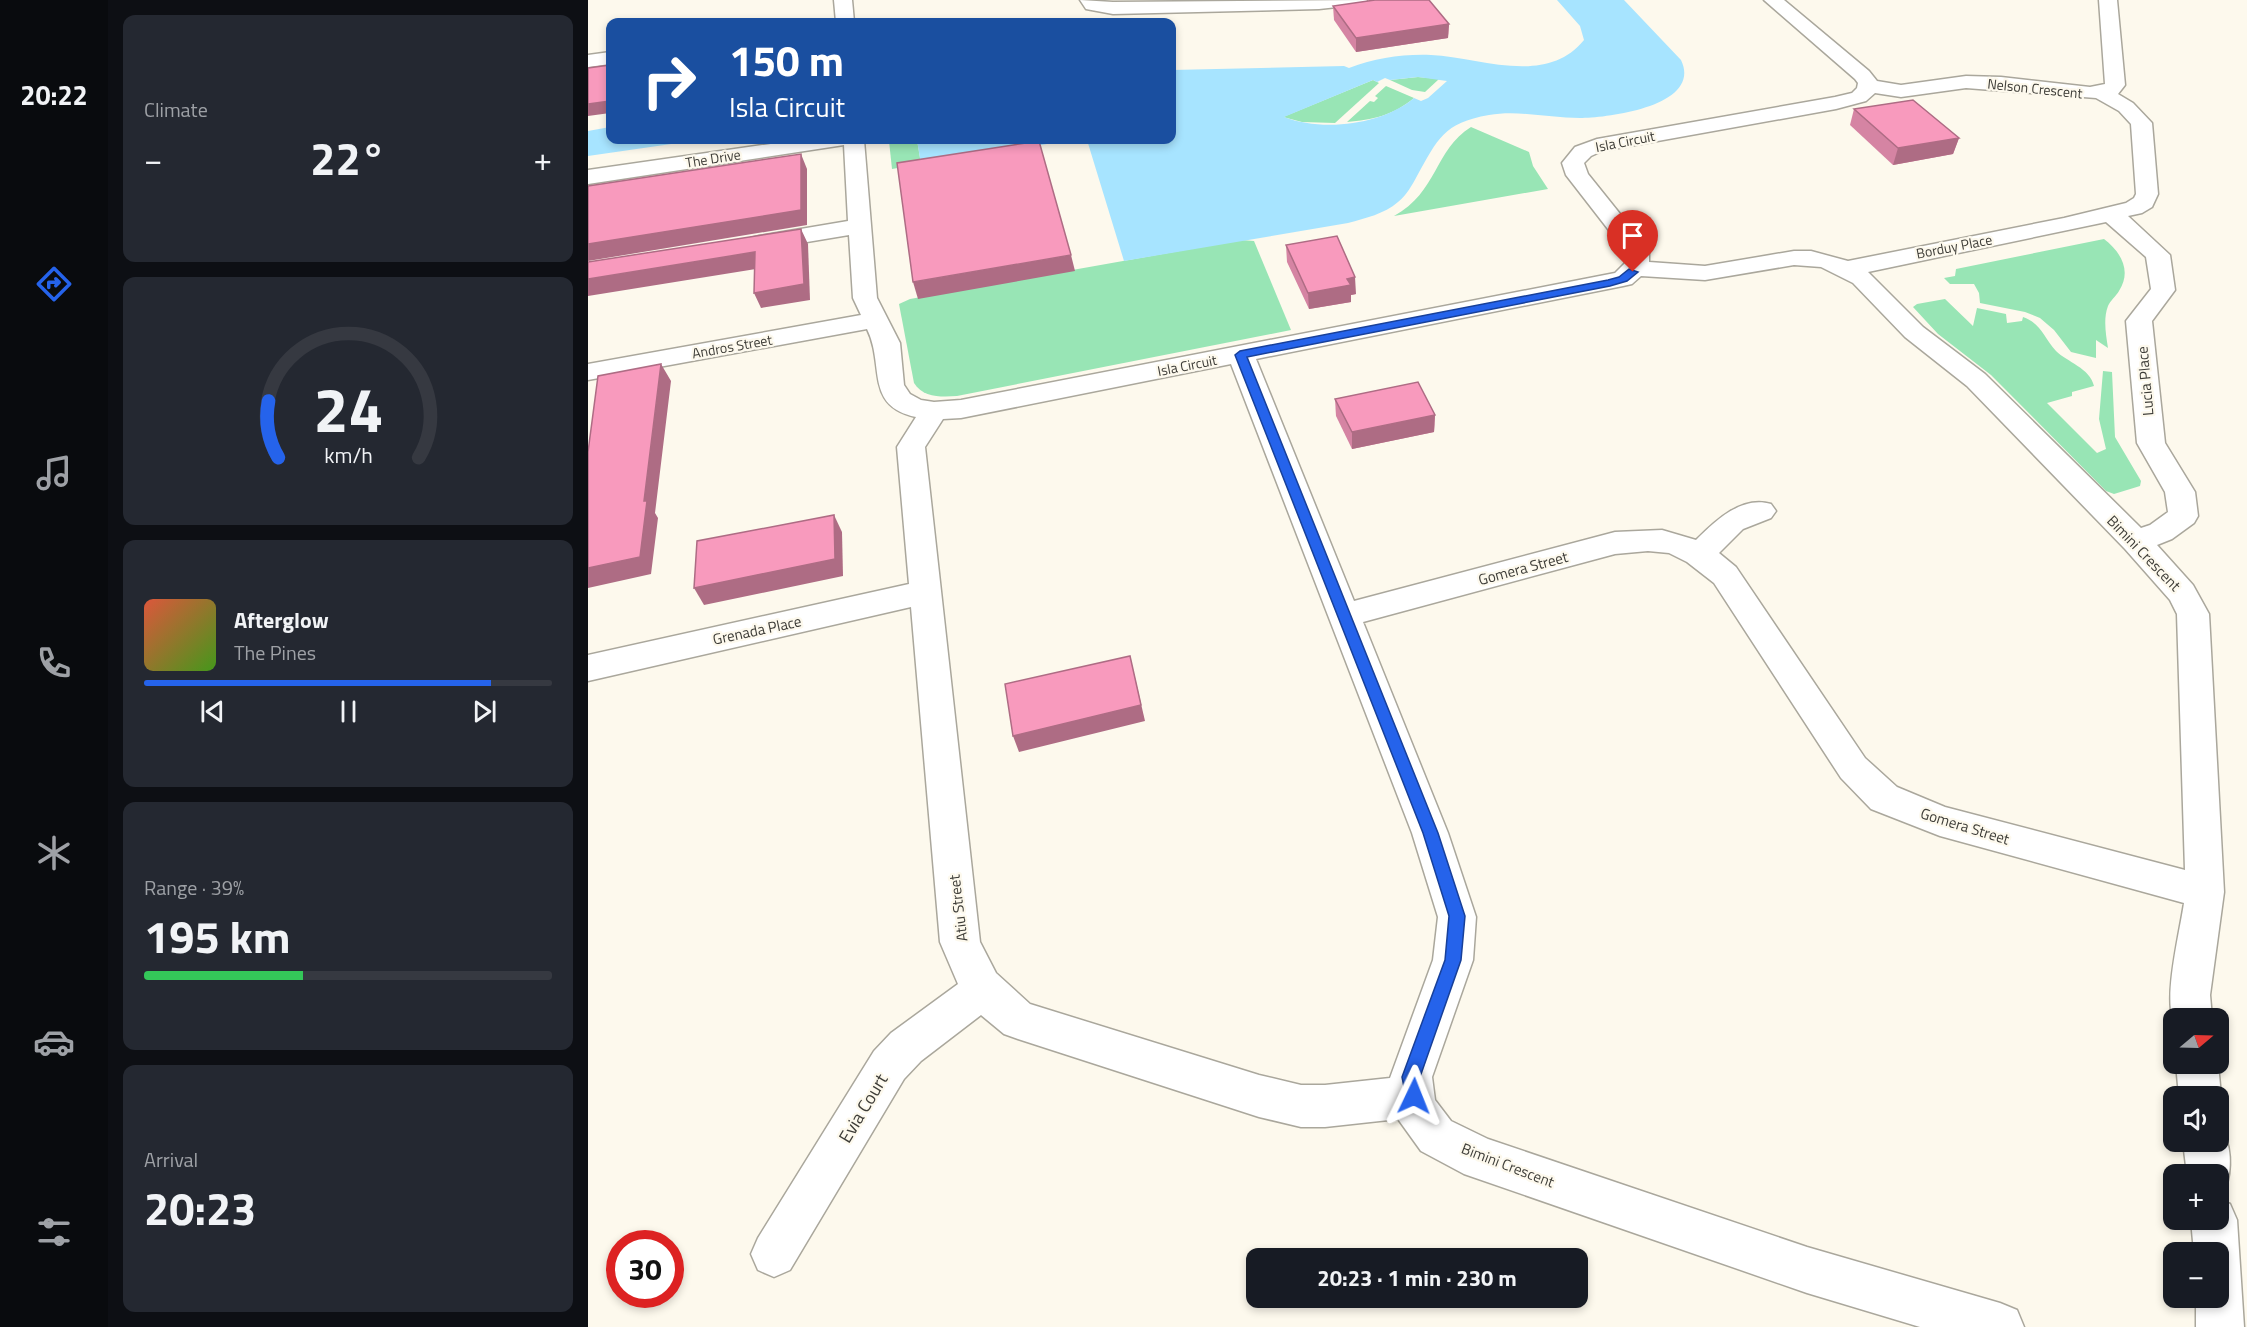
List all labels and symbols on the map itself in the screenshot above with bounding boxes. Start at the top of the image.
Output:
street label: Nelson Crescent [1986,73,2084,103]
street label: Isla Circuit [1593,125,1657,157]
street label: The Drive [684,143,742,173]
pin [1607,210,1658,272]
street label: Borduy Place [1914,228,1994,264]
street label: Andros Street [690,329,774,363]
street label: Lucia Place [2131,345,2159,417]
street label: Isla Circuit [1155,349,1219,381]
street label: Bimini Crescent [2102,510,2187,597]
street label: Gomera Street [1476,545,1571,591]
street label: Grenada Place [711,609,803,651]
street label: Gomera Street [1918,802,2013,851]
street label: Atiu Street [942,873,974,943]
north arrow [2163,1008,2229,1074]
position arrow [1382,1064,1446,1128]
street label: Evia Court [832,1068,895,1148]
street label: Bimini Crescent [1458,1137,1559,1194]
speed limit sign: 30 [606,1230,684,1308]

